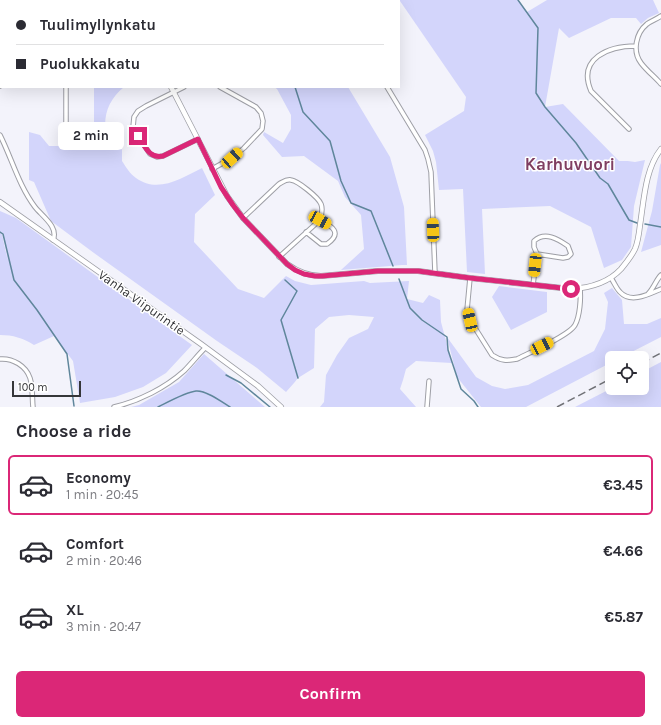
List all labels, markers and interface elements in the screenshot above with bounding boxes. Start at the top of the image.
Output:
text: Tuulimyllynkatu [40,16,156,34]
text: Puolukkakatu [40,55,140,73]
callout: 2 min [58,122,124,150]
route end [129,127,147,145]
text: 2 min [73,128,109,143]
car [219,146,245,170]
district label: Karhuvuori [525,154,615,174]
car [307,209,333,231]
car [427,218,439,242]
car [528,252,542,278]
street label: Vanha Viipurintie [95,267,188,338]
route start [562,280,580,298]
car [461,307,479,333]
car [529,335,555,357]
map controls [605,351,649,395]
button: locate [605,351,649,395]
scale bar [12,379,81,398]
text: 100 m [18,381,48,394]
text: Choose a ride [16,420,131,442]
icon: car [18,467,54,503]
text: Economy [66,469,131,487]
text: €3.45 [603,476,643,494]
text: 1 min · 20:45 [66,487,139,502]
icon: car [18,533,54,569]
text: Comfort [66,535,124,553]
text: €4.66 [603,542,643,560]
text: 2 min · 20:46 [66,553,142,568]
icon: car [18,599,54,635]
text: XL [66,601,84,619]
text: €5.87 [604,608,643,626]
text: 3 min · 20:47 [66,619,141,634]
button: Confirm [16,671,645,717]

